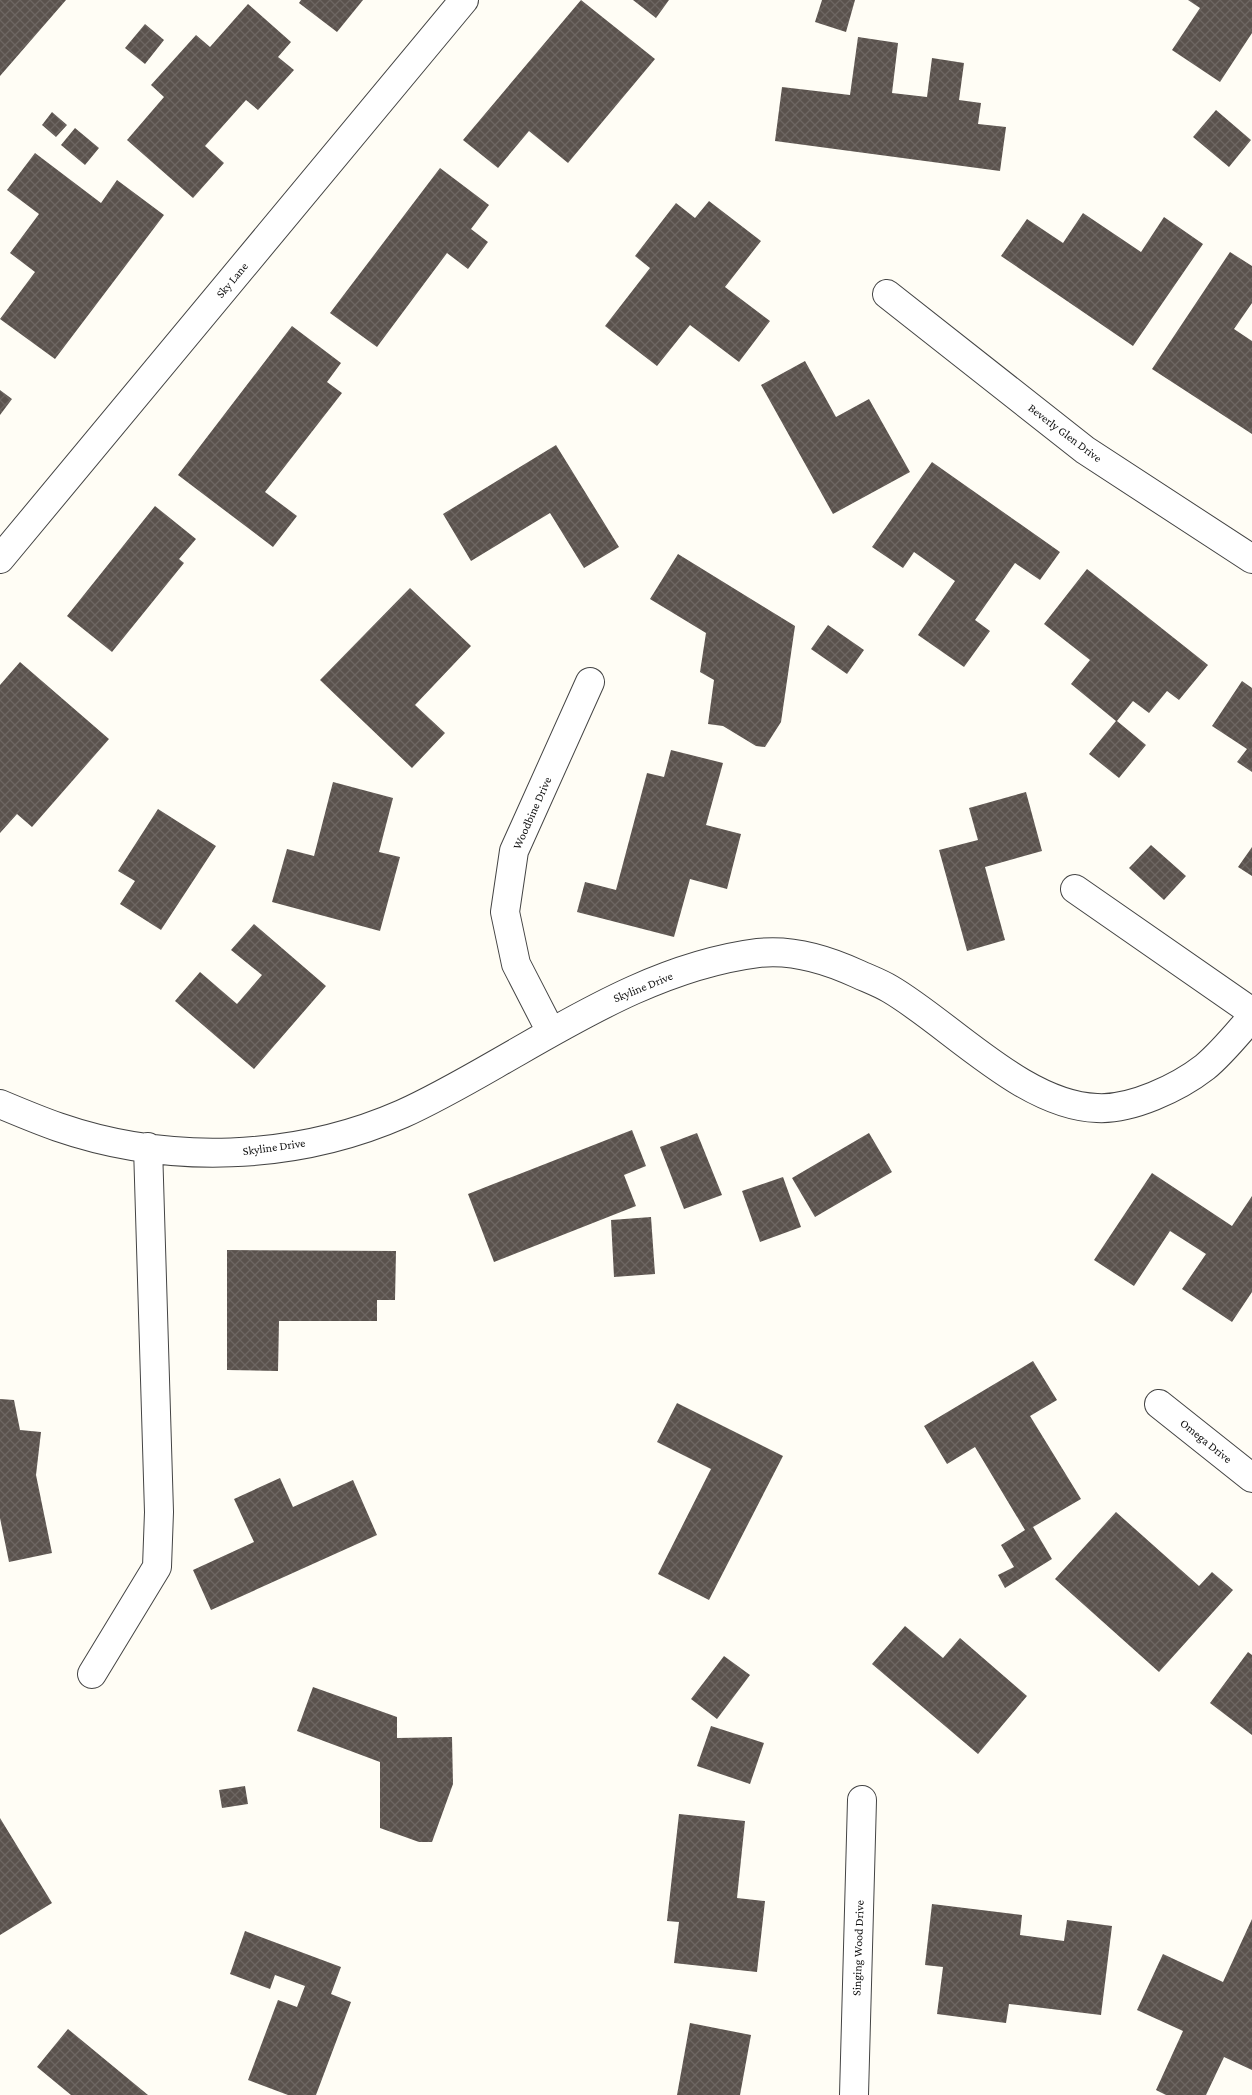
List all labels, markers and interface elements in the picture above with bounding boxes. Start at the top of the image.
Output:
street label: Sky Lane [213,259,251,301]
street label: Beverly Glen Drive [1025,401,1105,465]
street label: Woodbine Drive [510,774,554,852]
street label: Skyline Drive [611,969,675,1005]
street label: Skyline Drive [242,1136,306,1158]
street label: Omega Drive [1177,1416,1235,1466]
street label: Singing Wood Drive [849,1900,867,1996]

